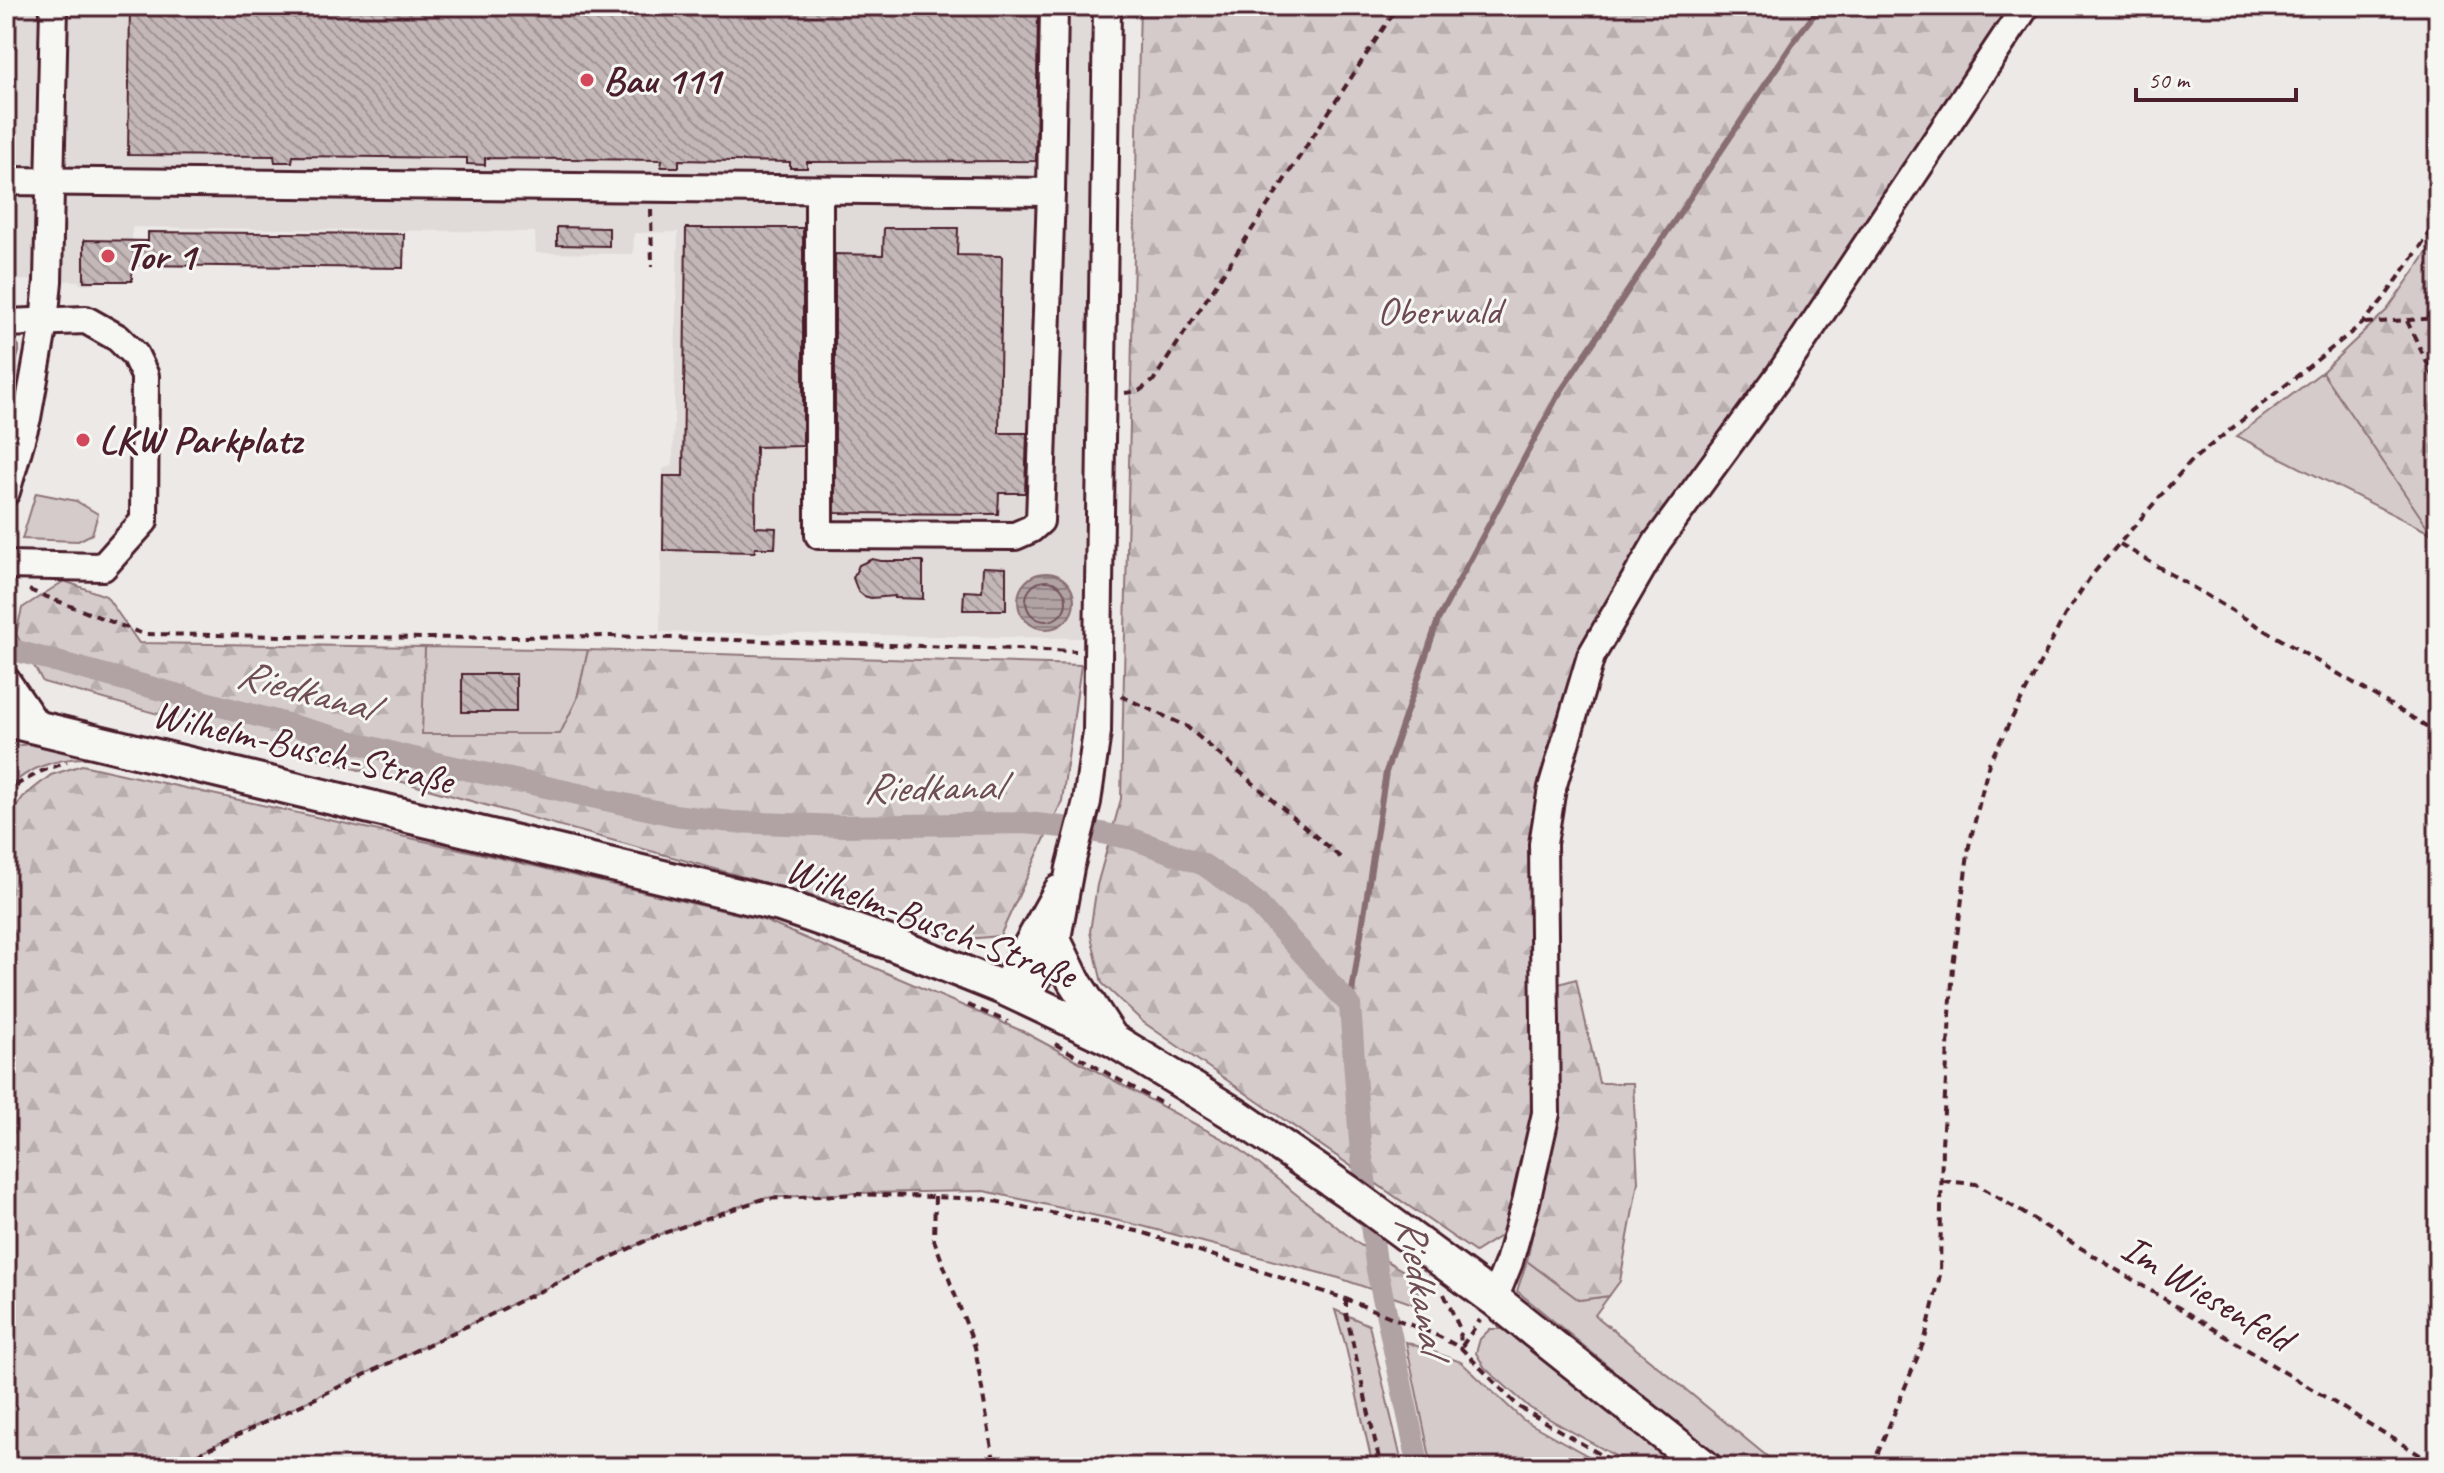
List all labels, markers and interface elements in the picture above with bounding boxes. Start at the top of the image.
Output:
scale bar [2136,52,2296,102]
place label: Bau 111 [603,55,724,105]
text: 50 m [2148,65,2191,95]
marker: Bau 111 [578,71,596,89]
place label: Tor 1 [124,231,199,281]
marker: Tor 1 [99,247,117,265]
park label: Oberwald [1377,286,1507,336]
place label: LKW Parkplatz [99,415,305,465]
marker: LKW Parkplatz [74,431,92,449]
water label: Riedkanal [232,647,392,737]
street label: Wilhelm-Busch-Straße [148,688,461,806]
water label: Riedkanal [863,759,1015,815]
street label: Wilhelm-Busch-Straße [779,844,1086,1001]
water label: Riedkanal [1384,1212,1462,1370]
street label: Im Wiesenfeld [2113,1223,2306,1366]

